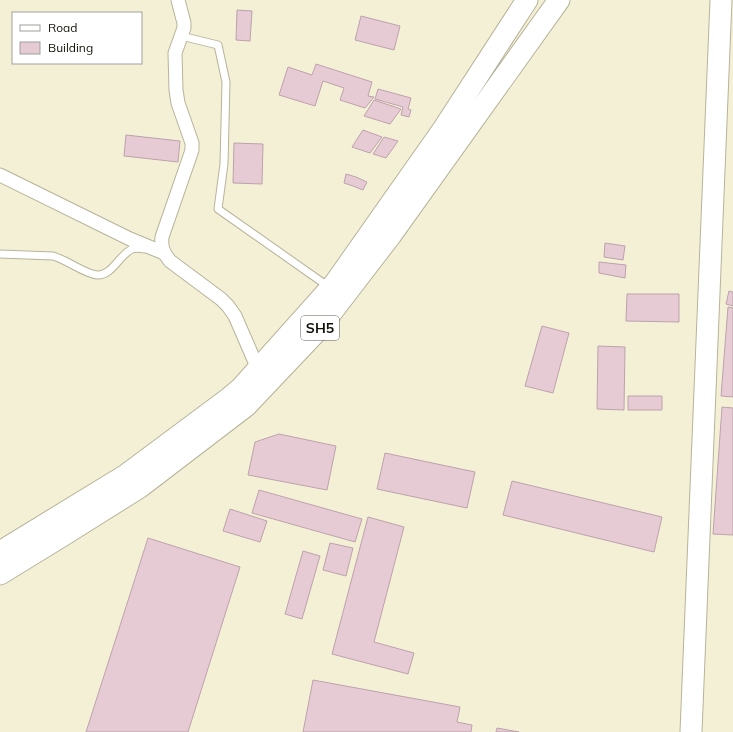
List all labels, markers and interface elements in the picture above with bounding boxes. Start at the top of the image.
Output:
legend [12,12,142,64]
text: Road [48,20,77,35]
text: Building [48,40,93,55]
road number: SH5 [301,316,339,340]

